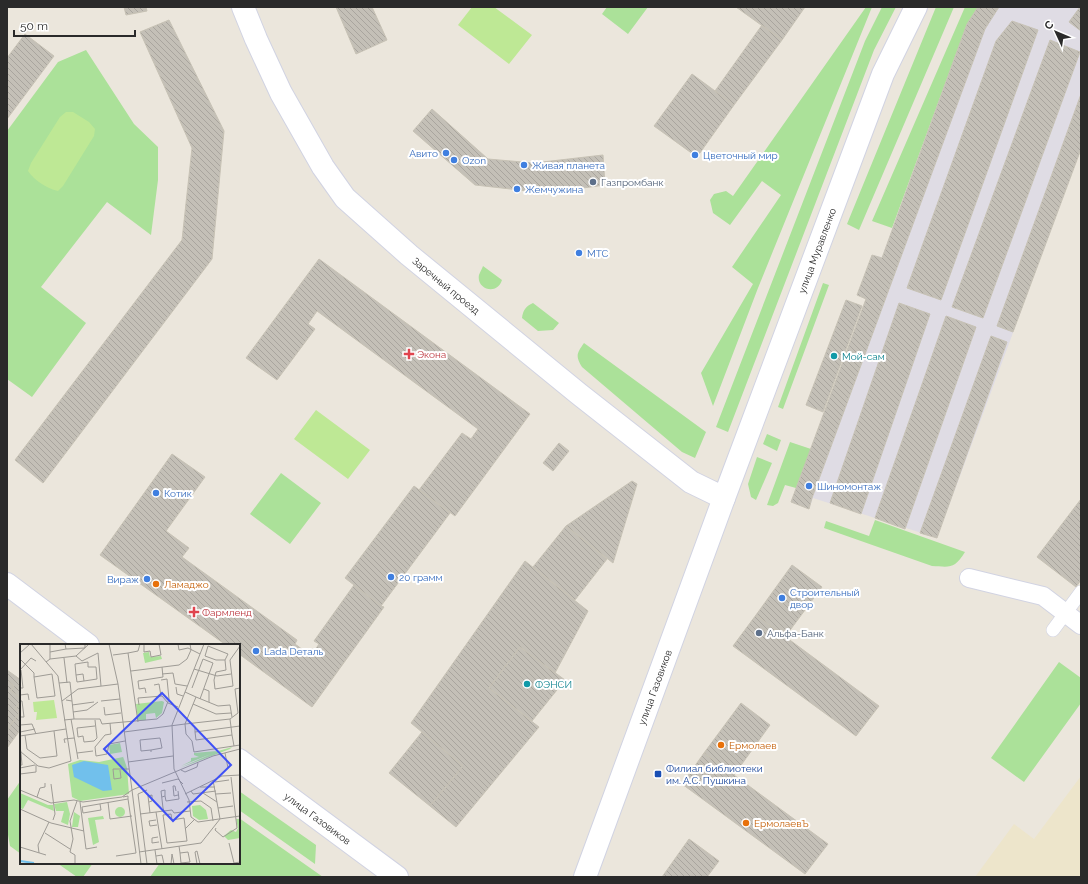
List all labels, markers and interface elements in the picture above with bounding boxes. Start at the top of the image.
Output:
scale bar [14,12,135,38]
north arrow [1036,12,1076,52]
text: С [1042,18,1057,33]
text: 50 m [20,19,48,33]
place label: Авито [409,148,438,159]
marker: Авито [441,148,451,158]
marker: Цветочный мир [690,150,700,160]
place label: Цветочный мир [703,150,778,161]
marker: Ozon [449,155,459,165]
place label: Ozon [462,155,486,166]
marker: Живая планета [519,160,529,170]
place label: Живая планета [532,160,605,171]
marker: Газпромбанк [588,177,598,187]
place label: Газпромбанк [601,177,664,188]
marker: Жемчужина [512,184,522,194]
place label: Жемчужина [525,184,583,195]
street label: улица Муравленко [796,206,838,295]
marker: МТС [574,248,584,258]
place label: МТС [587,248,609,259]
street label: Заречный проезд [411,255,482,316]
marker: Экона [404,349,414,359]
place label: Экона [417,349,446,360]
marker: Мой-сам [829,351,839,361]
place label: Мой-сам [842,351,885,362]
marker: Шиномонтаж [804,481,814,491]
place label: Шиномонтаж [817,481,881,492]
marker: Котик [151,488,161,498]
place label: Котик [164,488,192,499]
marker: 20 грамм [386,572,396,582]
place label: 20 грамм [399,572,443,583]
place label: Вираж [107,574,139,585]
marker: Вираж [142,574,152,584]
marker: Ламаджо [151,579,161,589]
place label: Ламаджо [164,579,209,590]
place label: Строительный двор [790,587,860,610]
marker: Строительный двор [777,593,787,603]
marker: Фармленд [189,607,199,617]
place label: Фармленд [202,607,252,618]
marker: Альфа-Банк [754,628,764,638]
place label: Альфа-Банк [767,628,824,639]
inset map [20,644,240,864]
marker: Lada Dеталь [251,646,261,656]
place label: Lada Dеталь [264,646,323,657]
street label: улица Газовиков [636,648,673,727]
marker: ФЭНСИ [522,679,532,689]
place label: ФЭНСИ [535,679,572,690]
marker: Ермолаев [716,740,726,750]
place label: Ермолаев [729,740,777,751]
place label: Филиал библиотеки им. А.С. Пушкина [666,763,763,786]
marker: Филиал библиотеки им. А.С. Пушкина [653,769,663,779]
street label: улица Газовиков [282,790,353,846]
marker: ЕрмолаевЪ [741,818,751,828]
place label: ЕрмолаевЪ [754,818,809,829]

